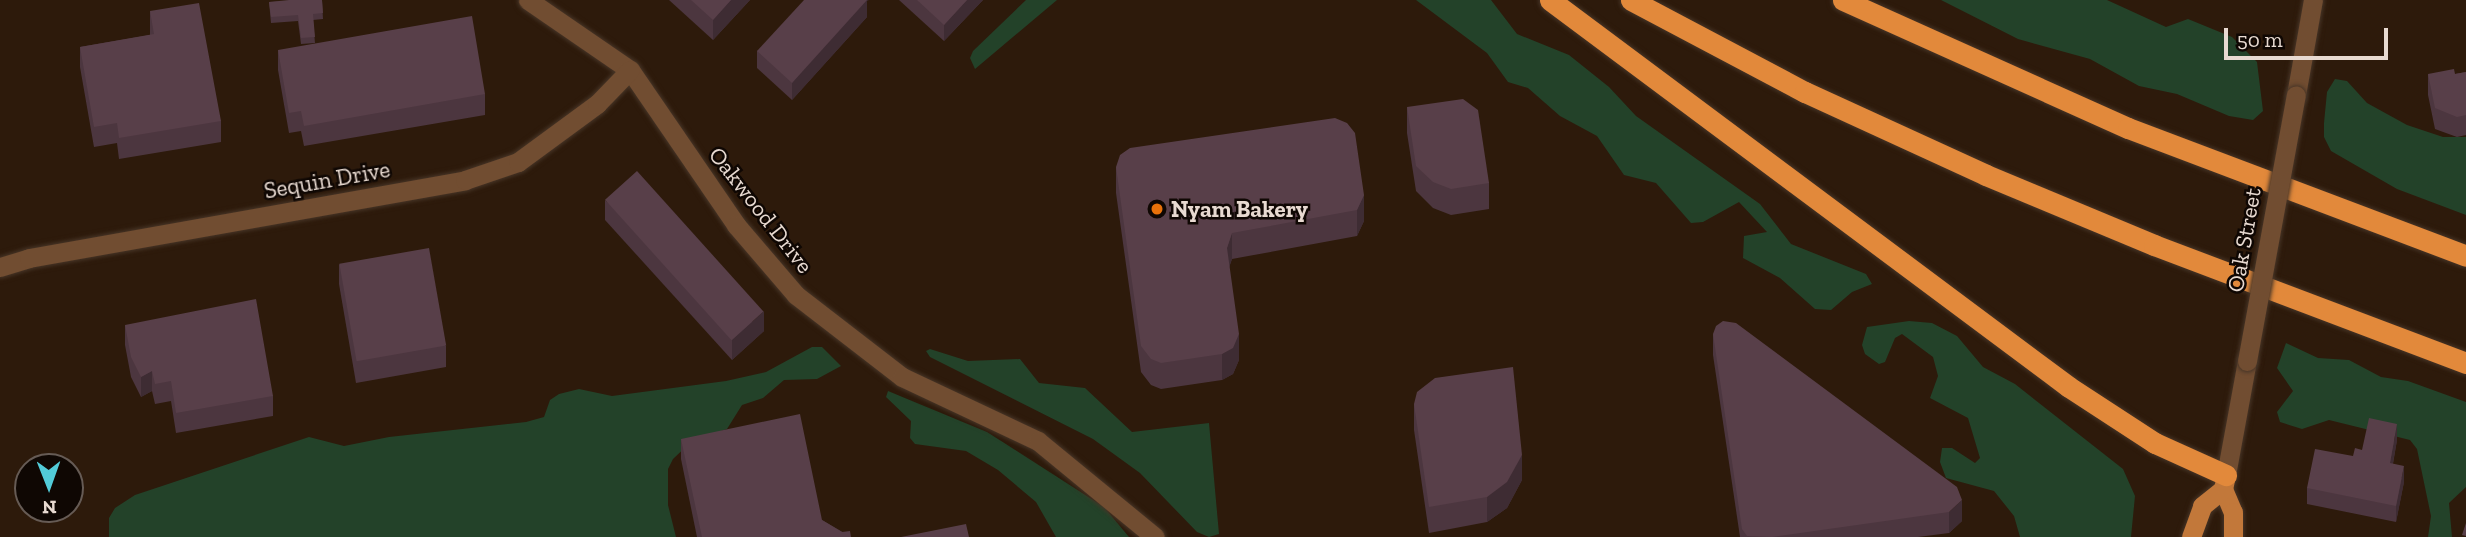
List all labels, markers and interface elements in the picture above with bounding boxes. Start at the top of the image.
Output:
scale bar [2228,14,2392,58]
text: 50 m [2237,27,2283,52]
street label: Oakwood Drive [703,141,819,279]
street label: Sequin Drive [262,155,392,205]
street label: Oak Street [2221,186,2267,294]
place label: Nyam Bakery [1171,195,1308,223]
marker: Nyam Bakery [1149,201,1165,217]
north arrow [14,453,84,523]
text: N [42,496,57,519]

